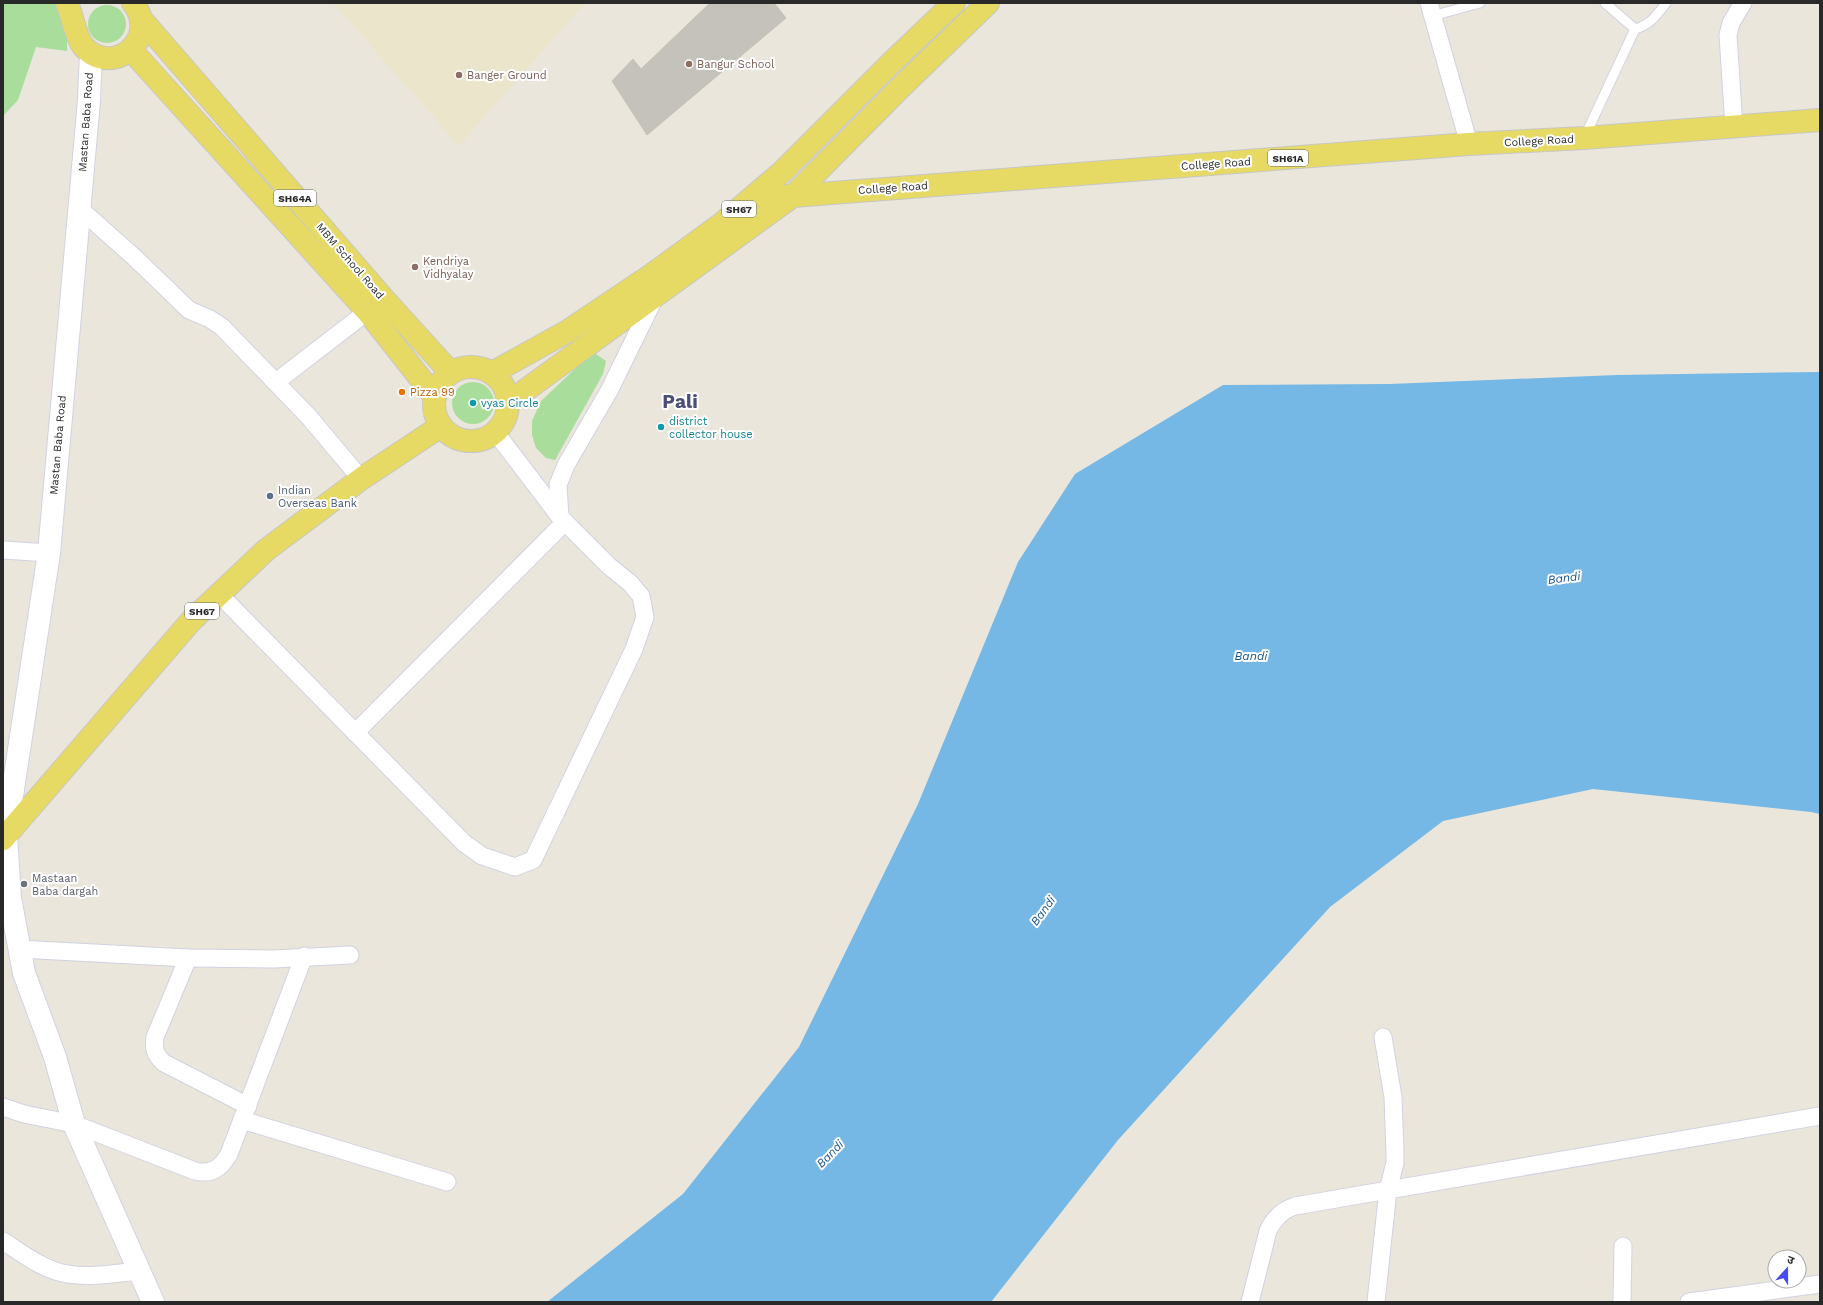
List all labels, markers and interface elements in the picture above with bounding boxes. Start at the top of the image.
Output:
place label: Bangur School [697,58,775,71]
marker: Bangur School [684,59,694,69]
place label: Banger Ground [467,69,547,82]
marker: Banger Ground [454,70,464,80]
street label: Mastan Baba Road [76,72,96,172]
street label: College Road [1504,133,1574,149]
road number: SH61A [1268,150,1308,166]
street label: College Road [1181,155,1251,173]
street label: College Road [858,179,928,197]
road number: SH64A [274,190,316,206]
road number: SH67 [722,201,756,217]
street label: MBM School Road [313,220,387,302]
place label: Kendriya Vidhyalay [423,255,474,281]
marker: Kendriya Vidhyalay [410,262,420,272]
place label: Pizza 99 [410,386,455,399]
marker: Pizza 99 [397,387,407,397]
district label: Pali [662,390,698,413]
street label: Mastan Baba Road [47,395,69,495]
place label: vyas Circle [481,397,539,410]
marker: vyas Circle [468,398,478,408]
place label: district collector house [669,415,753,441]
marker: district collector house [656,422,666,432]
place label: Indian Overseas Bank [278,484,357,510]
marker: Indian Overseas Bank [265,491,275,501]
water label: Bandi [1547,569,1582,587]
road number: SH67 [185,603,219,619]
water label: Bandi [1235,649,1268,663]
place label: Mastaan Baba dargah [32,872,98,898]
marker: Mastaan Baba dargah [19,879,29,889]
water label: Bandi [1028,893,1059,928]
water label: Bandi [814,1137,847,1171]
north arrow [1767,1249,1807,1289]
text: उ [1785,1253,1796,1268]

